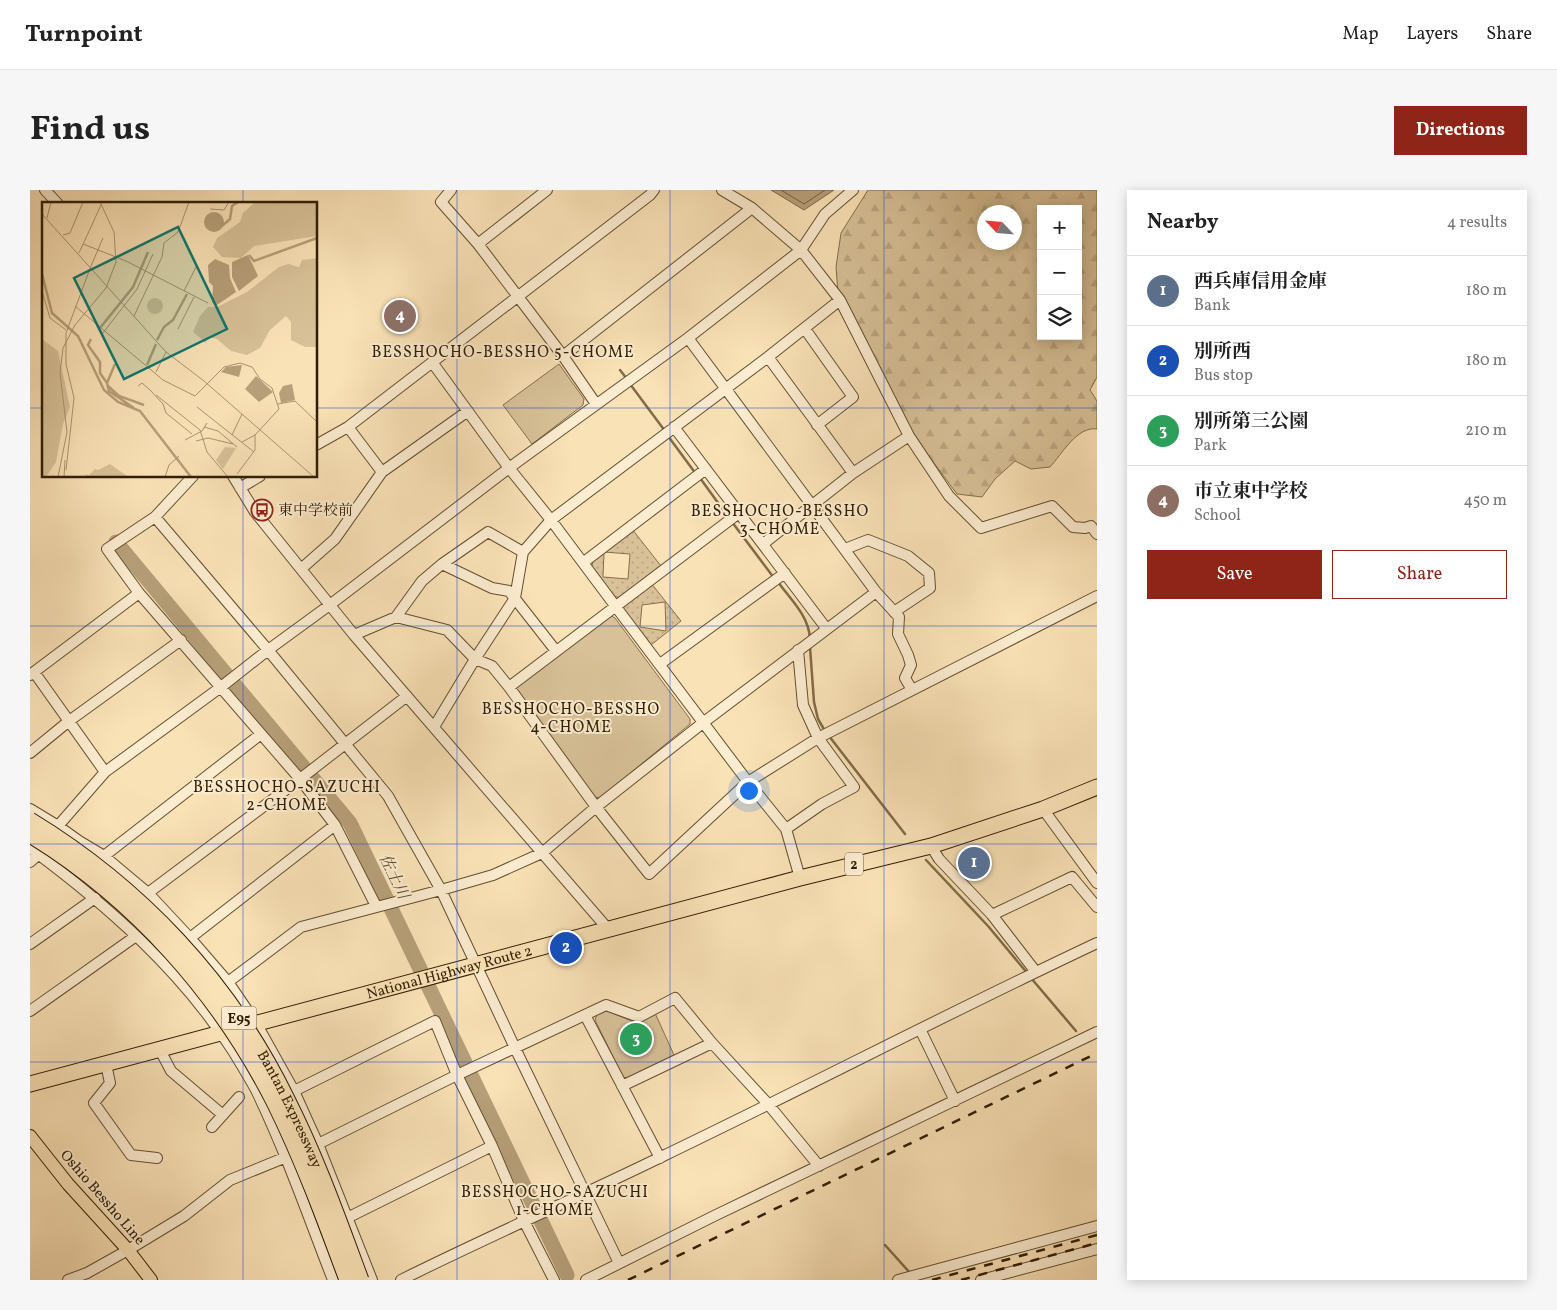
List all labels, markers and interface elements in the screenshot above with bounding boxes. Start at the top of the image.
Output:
text: Turnpoint [25,18,143,52]
text: Map [1342,22,1378,47]
text: Layers [1406,22,1458,47]
text: Share [1486,22,1532,47]
text: Find us [30,106,150,154]
button: Directions [1394,106,1527,155]
inset map [42,202,318,478]
north arrow [977,205,1022,250]
map controls [1037,205,1082,340]
button: + [1037,205,1082,250]
text: Nearby [1147,208,1218,237]
text: 4 results [1447,212,1507,234]
button: − [1037,250,1082,295]
text: 西兵庫信用金庫 [1194,269,1327,295]
text: 1 [1160,280,1166,302]
text: 180 m [1466,280,1507,302]
button: layers [1037,295,1082,340]
text: Bank [1194,295,1230,317]
pin: 4 [384,297,416,335]
text: 別所西 [1194,339,1251,365]
district label: BESSHOCHO-BESSHO 5-CHOME [371,342,635,364]
text: 2 [1159,350,1167,372]
text: 180 m [1466,350,1507,372]
text: Bus stop [1194,365,1253,387]
text: 別所第三公園 [1194,409,1308,435]
text: 3 [1159,420,1167,442]
text: 210 m [1465,420,1507,442]
text: Park [1194,435,1227,457]
text: 市立東中学校 [1194,479,1308,505]
text: 4 [1158,490,1168,512]
text: 450 m [1464,490,1507,512]
bus stop icon: 東中学校前 [250,498,274,522]
place label: 東中学校前 [278,501,353,522]
district label: BESSHOCHO-BESSHO 3-CHOME [691,501,869,541]
text: School [1194,505,1241,527]
button: Save [1147,550,1322,599]
button: Share [1332,550,1507,599]
district label: BESSHOCHO-BESSHO 4-CHOME [482,699,660,739]
district label: BESSHOCHO-SAZUCHI 2-CHOME [193,777,381,817]
your location [736,778,762,804]
pin: 1 [958,844,990,882]
water label: 佐土川 [373,850,414,905]
road number: 2 [845,852,863,876]
pin: 2 [550,929,582,967]
street label: National Highway Route 2 [364,941,535,1006]
road number: E95 [222,1006,256,1030]
pin: 3 [620,1020,652,1058]
street label: Bantan Expressway [251,1047,326,1172]
street label: Oshio Bessho Line [55,1146,149,1250]
district label: BESSHOCHO-SAZUCHI 1-CHOME [461,1182,649,1222]

